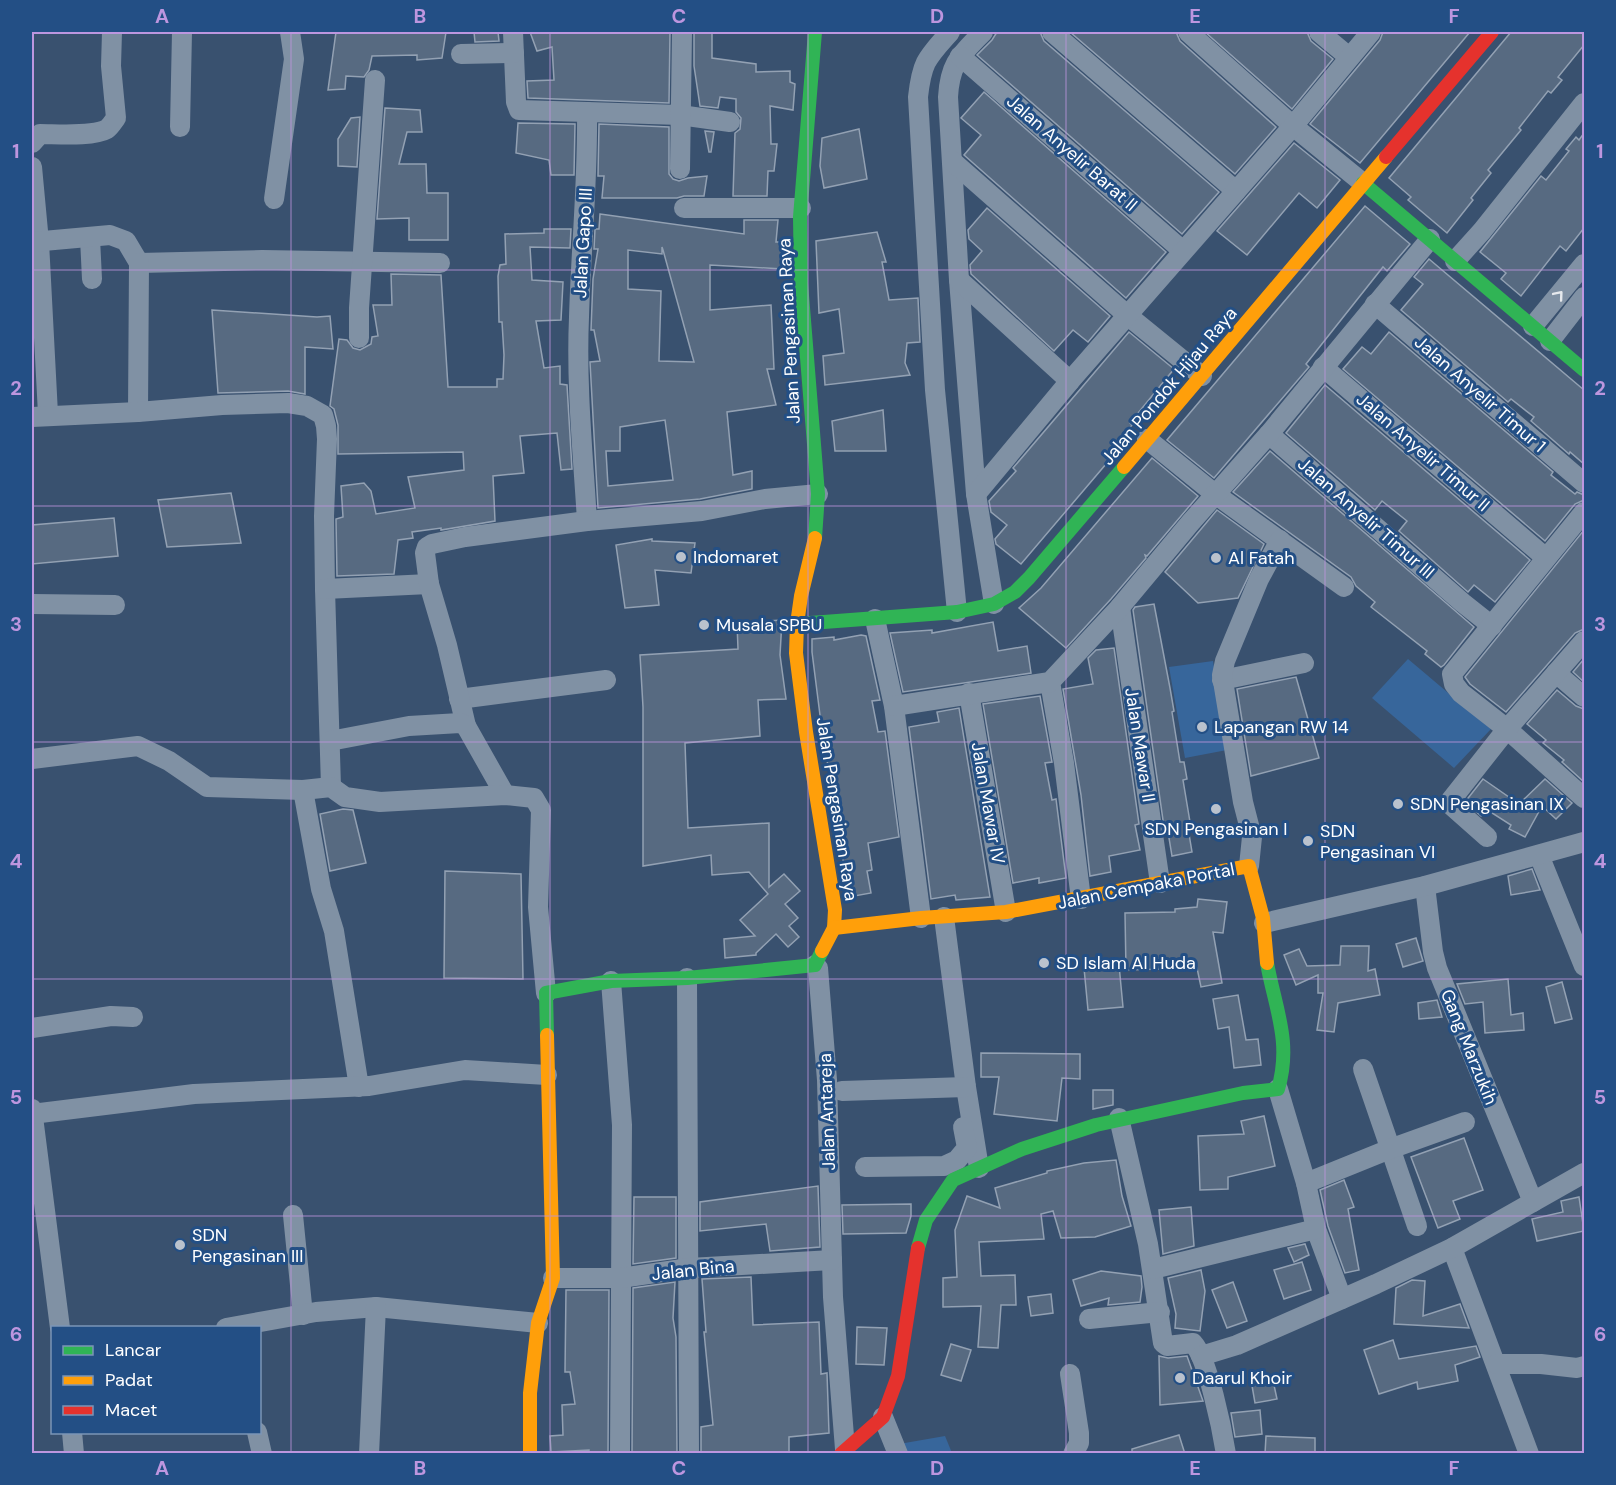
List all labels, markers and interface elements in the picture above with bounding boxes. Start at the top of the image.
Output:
text: A [155,3,169,29]
text: B [414,3,426,29]
text: C [672,3,686,29]
text: D [930,3,944,29]
text: E [1189,3,1201,29]
text: F [1448,3,1460,29]
street label: Jalan Anyelir Barat II [1001,89,1143,217]
text: 1 [12,138,20,164]
text: 1 [1596,138,1604,164]
street label: Jalan Gapo III [568,187,598,299]
street label: Jalan Pengasinan Raya [772,238,806,424]
one-way arrow [1551,291,1562,302]
street label: Jalan Pondok Hijau Raya [1096,302,1242,470]
street label: Jalan Anyelir Timur 1 [1409,330,1551,458]
text: 2 [10,375,22,401]
text: 2 [1594,375,1606,401]
street label: Jalan Anyelir Timur II [1351,387,1495,517]
street label: Jalan Anyelir Timur III [1293,452,1439,584]
place label: Indomaret [693,545,779,569]
place label: Al Fatah [1228,546,1295,570]
marker: Indomaret [674,550,688,564]
marker: Al Fatah [1209,551,1223,565]
text: 3 [10,611,22,637]
text: 3 [1594,611,1606,637]
place label: Musala SPBU [716,613,822,637]
marker: Musala SPBU [697,618,711,632]
street label: Jalan Mawar II [1119,686,1161,804]
street label: Jalan Pengasinan Raya [811,715,863,903]
place label: Lapangan RW 14 [1214,715,1349,739]
marker: Lapangan RW 14 [1195,720,1209,734]
street label: Jalan Mawar IV [965,740,1011,866]
place label: SDN Pengasinan IX [1410,792,1564,816]
marker: SDN Pengasinan IX [1391,797,1405,811]
marker: SDN Pengasinan I [1209,802,1223,816]
place label: SDN Pengasinan I [1144,817,1288,841]
place label: SDN Pengasinan VI [1320,819,1435,864]
marker: SDN Pengasinan VI [1301,834,1315,848]
text: 4 [10,848,23,874]
text: 4 [1594,848,1607,874]
street label: Jalan Cempaka Portal [1056,857,1236,915]
place label: SD Islam Al Huda [1056,951,1196,975]
marker: SD Islam Al Huda [1037,956,1051,970]
street label: Gang Marzukih [1435,986,1503,1108]
street label: Jalan Antareja [813,1053,841,1171]
text: 5 [10,1084,22,1110]
text: 5 [1594,1084,1606,1110]
place label: SDN Pengasinan III [192,1223,304,1268]
marker: SDN Pengasinan III [173,1238,187,1252]
street label: Jalan Bina [650,1254,736,1286]
text: 6 [10,1321,22,1347]
text: 6 [1594,1321,1606,1347]
legend [51,1326,261,1434]
text: Lancar [105,1338,162,1362]
place label: Daarul Khoir [1192,1366,1293,1390]
text: Padat [105,1368,153,1392]
marker: Daarul Khoir [1173,1371,1187,1385]
text: Macet [105,1398,157,1422]
text: A [155,1455,169,1481]
text: B [414,1455,426,1481]
text: C [672,1455,686,1481]
text: D [930,1455,944,1481]
text: E [1189,1455,1201,1481]
text: F [1448,1455,1460,1481]

